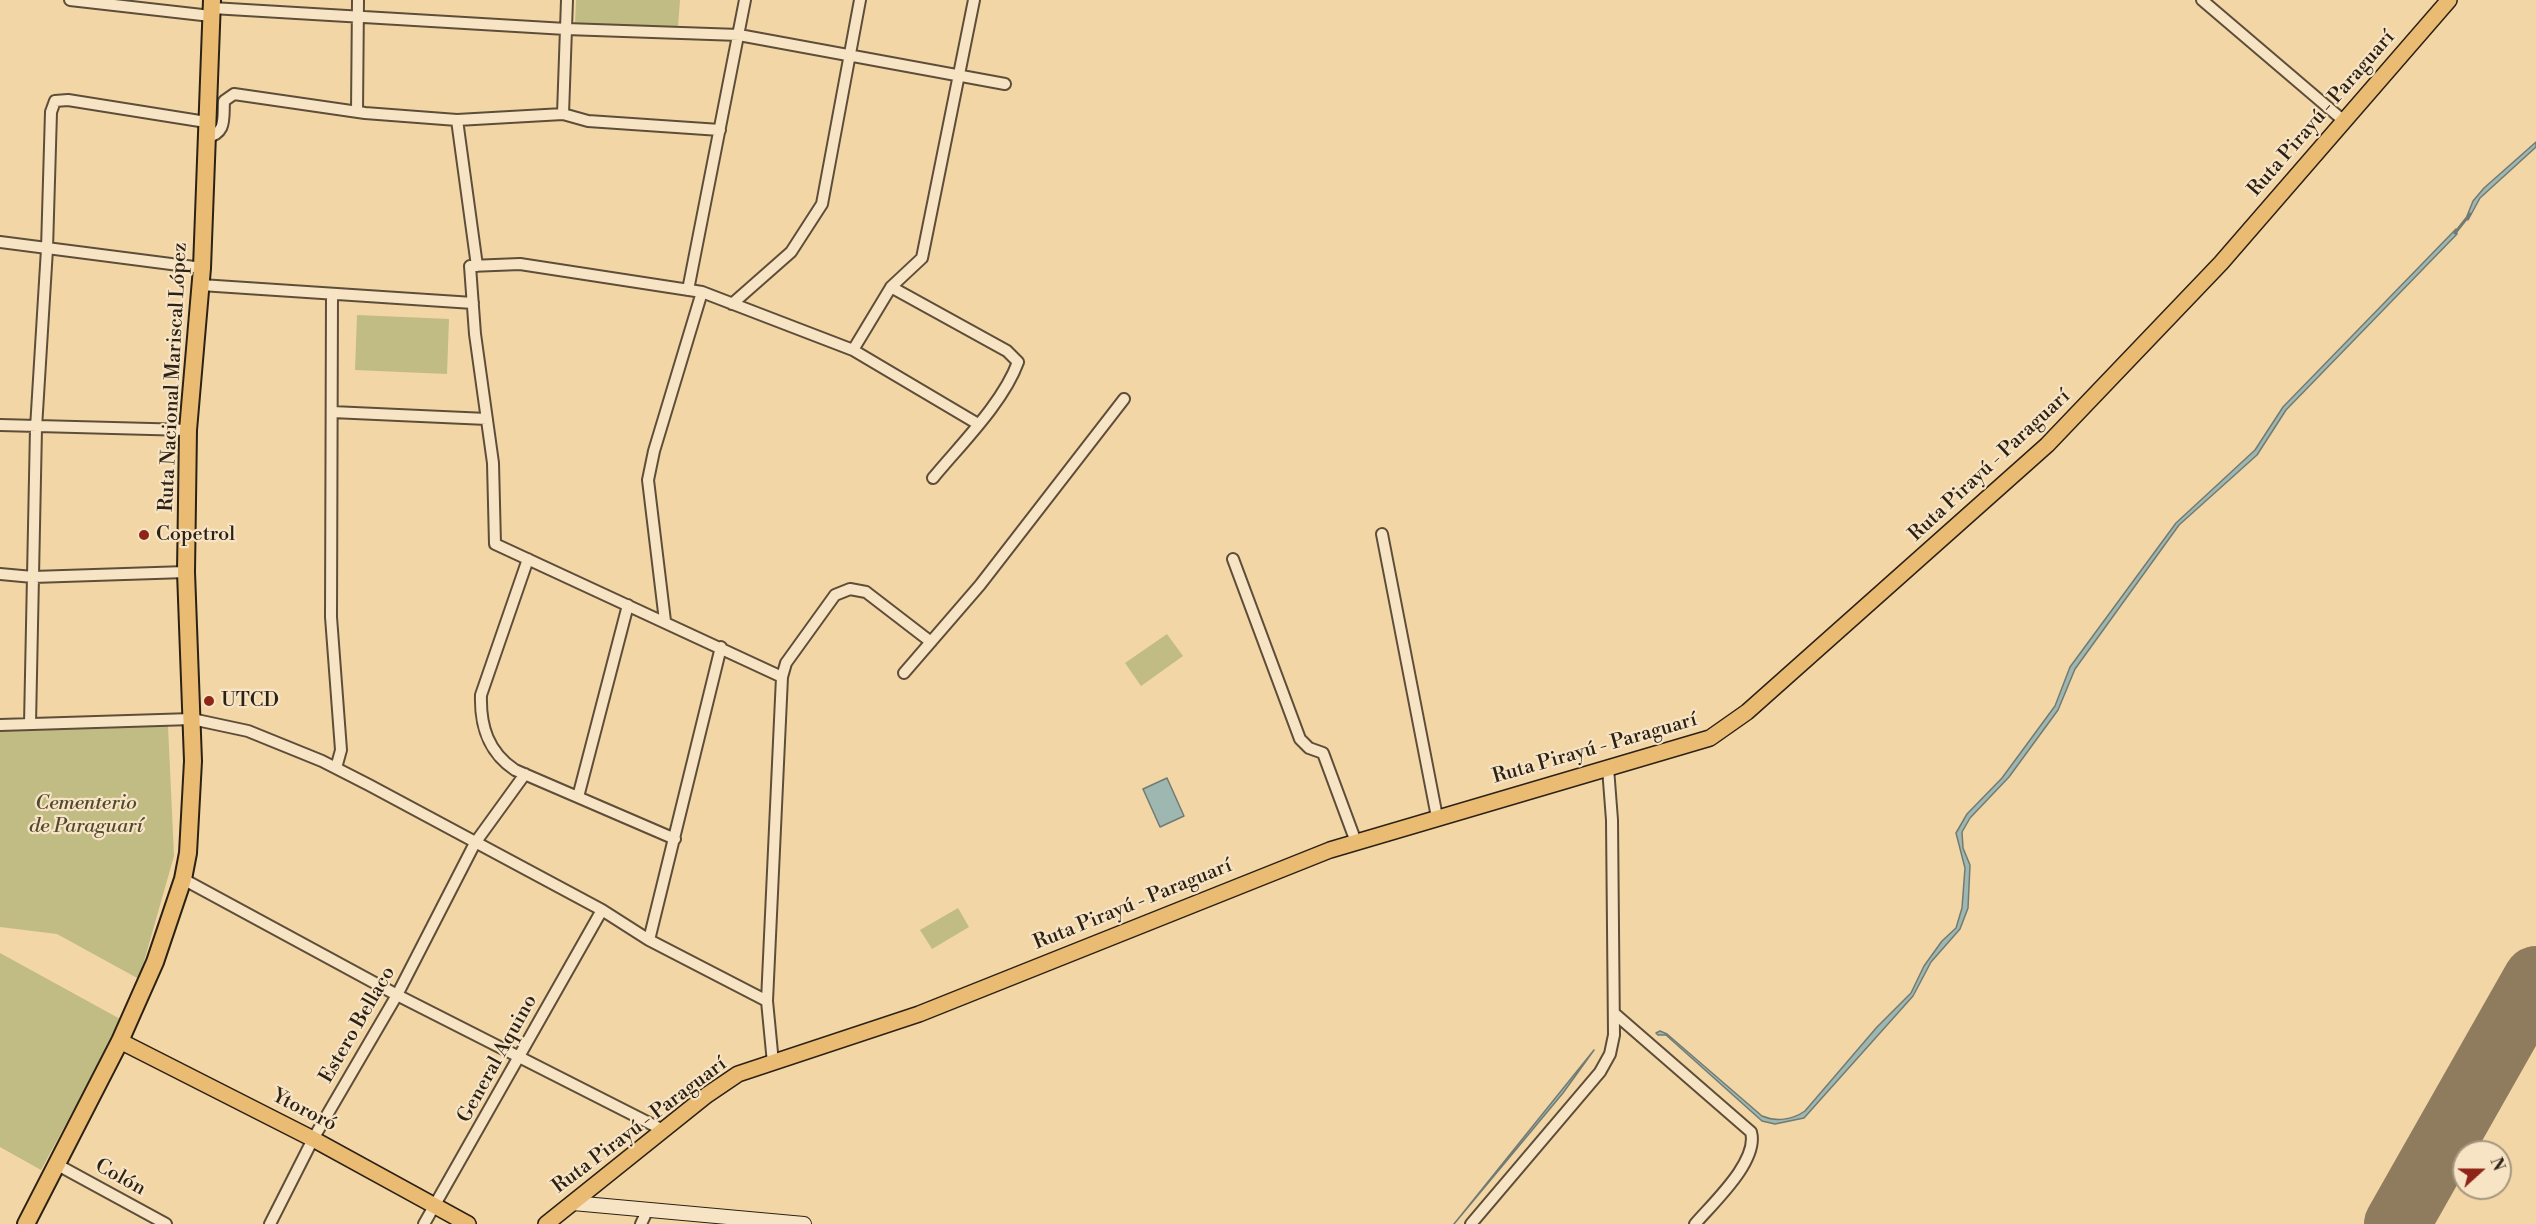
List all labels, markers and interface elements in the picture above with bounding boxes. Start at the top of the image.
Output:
street label: Ruta Pirayú - Paraguarí [2243,26,2401,202]
street label: Ruta Nacional Mariscal López [155,242,193,512]
street label: Ruta Pirayú - Paraguarí [1904,385,2076,547]
place label: Copetrol [156,523,235,547]
marker: Copetrol [137,528,151,542]
place label: UTCD [221,689,279,713]
marker: UTCD [202,694,216,708]
street label: Ruta Pirayú - Paraguarí [1490,708,1700,790]
park label: Cementerio de Paraguarí [29,792,143,839]
street label: Ruta Pirayú - Paraguarí [1030,854,1236,956]
street label: Estero Bellaco [315,962,401,1088]
street label: General Aquino [453,991,543,1127]
street label: Ruta Pirayú - Paraguarí [548,1053,732,1199]
street label: Ytororó [268,1085,340,1137]
north arrow [2452,1140,2512,1200]
street label: Colón [91,1154,149,1202]
text: N [2485,1155,2509,1174]

